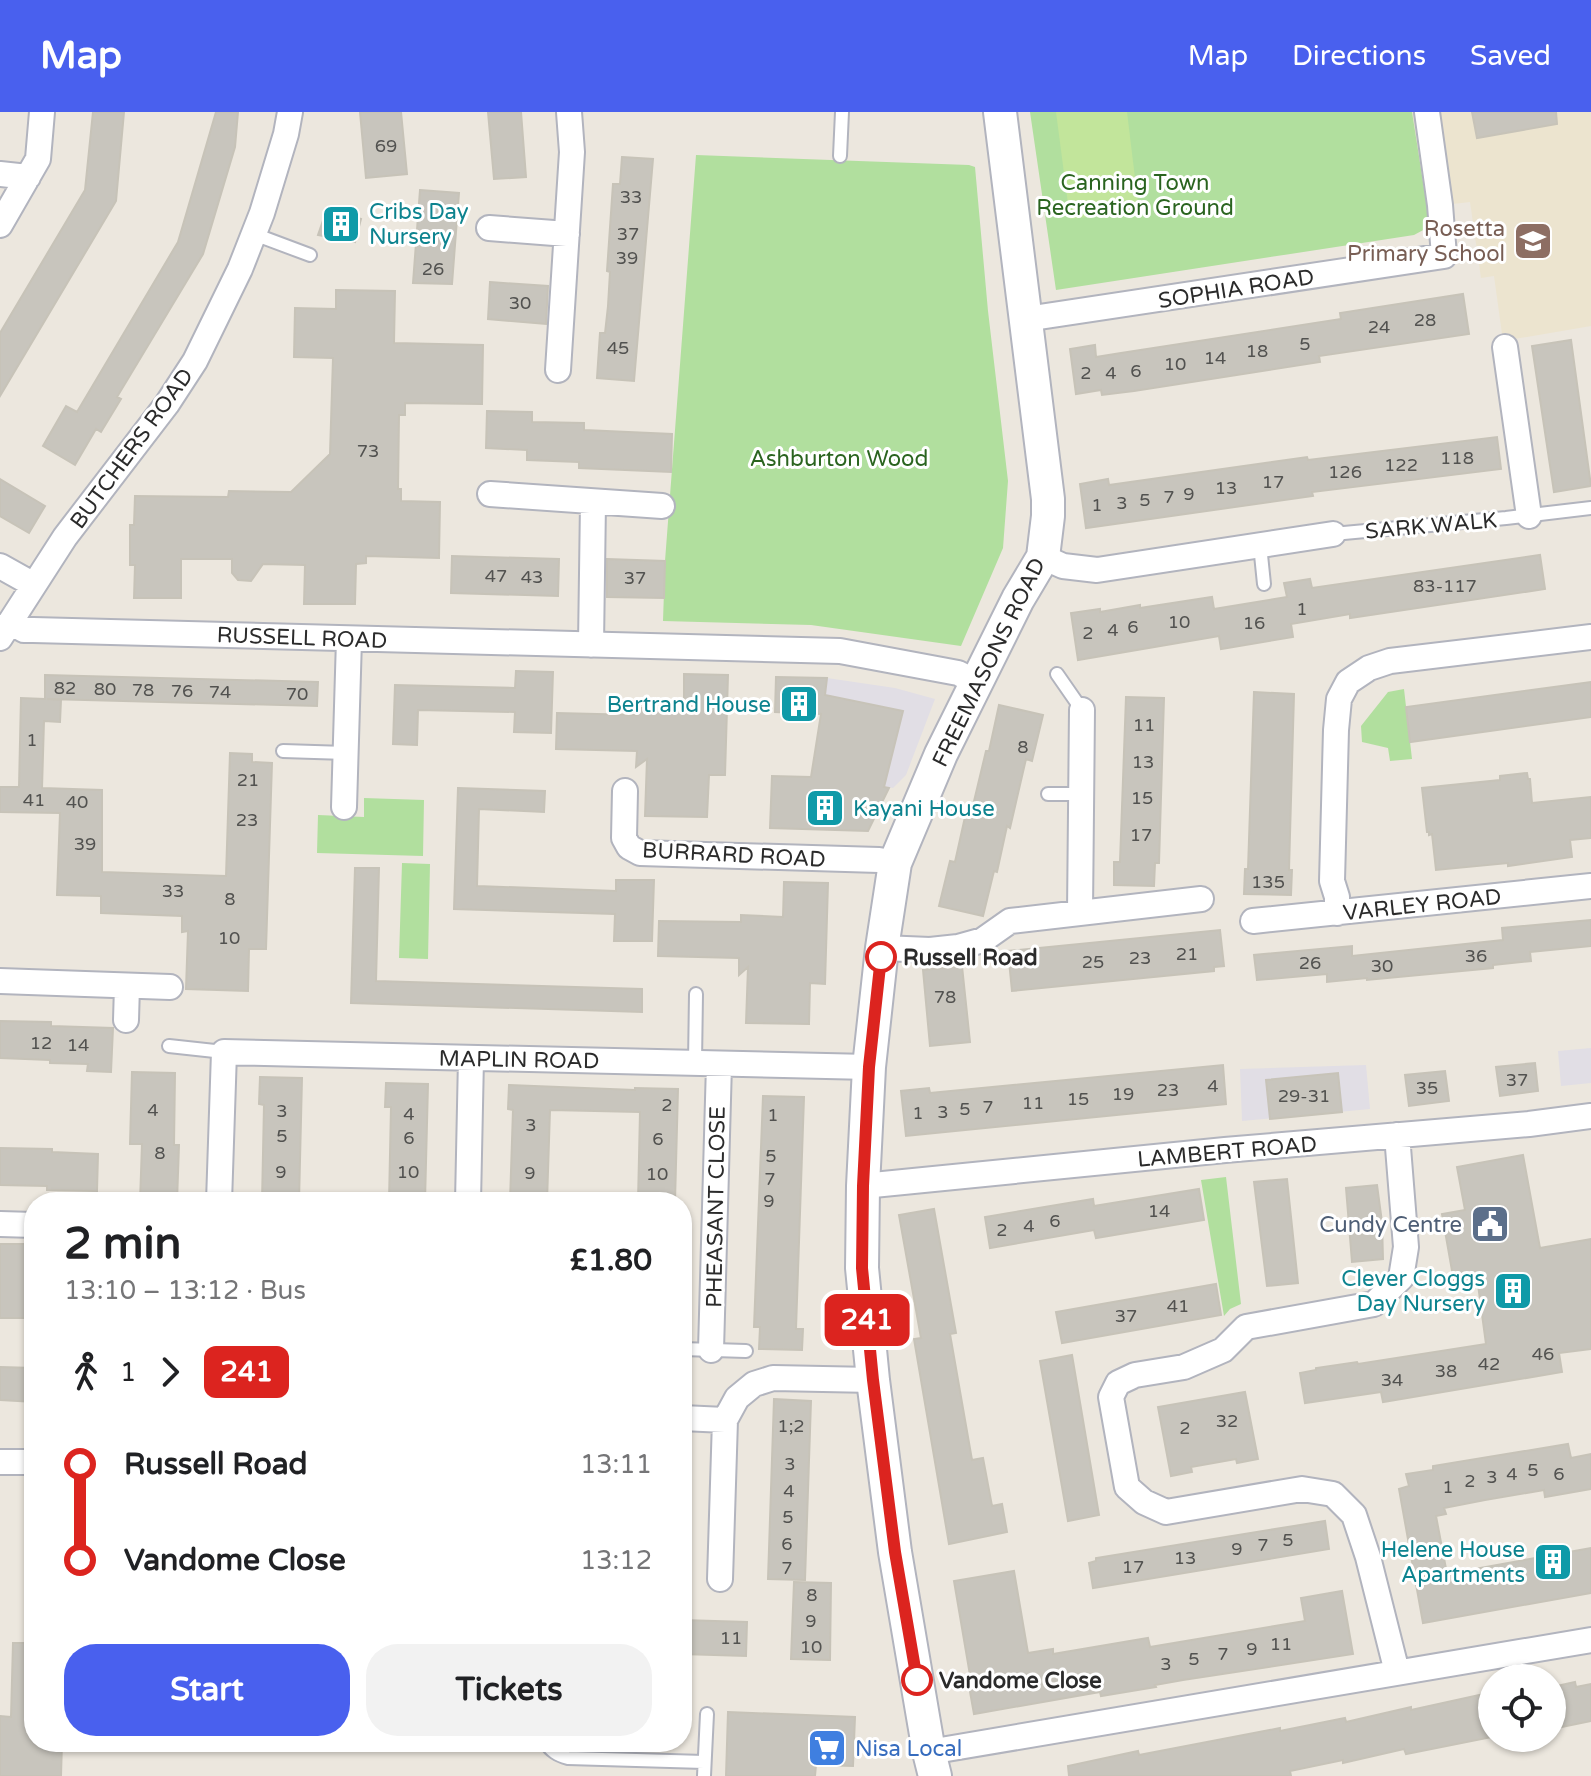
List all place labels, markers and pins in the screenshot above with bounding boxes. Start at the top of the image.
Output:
place label: Cribs Day Nursery [369,199,469,250]
building icon: Cribs Day Nursery [320,203,362,245]
place label: Rosetta Primary School [1347,216,1505,267]
school or university icon: Rosetta Primary School [1512,220,1554,262]
building icon: Bertrand House [778,683,820,725]
place label: Bertrand House [607,692,771,718]
building icon: Kayani House [804,787,846,829]
place label: Kayani House [853,796,995,822]
marker: Russell Road [866,942,896,972]
place label: Russell Road [903,945,1038,971]
public building icon: Cundy Centre [1469,1203,1511,1245]
place label: Cundy Centre [1319,1212,1462,1238]
place label: Clever Cloggs Day Nursery [1341,1266,1485,1317]
building icon: Clever Cloggs Day Nursery [1492,1270,1534,1312]
place label: Helene House Apartments [1381,1537,1525,1588]
building icon: Helene House Apartments [1532,1541,1574,1583]
marker: Vandome Close [902,1665,932,1695]
place label: Vandome Close [939,1668,1102,1694]
supermarket icon: Nisa Local [806,1727,848,1769]
place label: Nisa Local [855,1736,962,1762]

